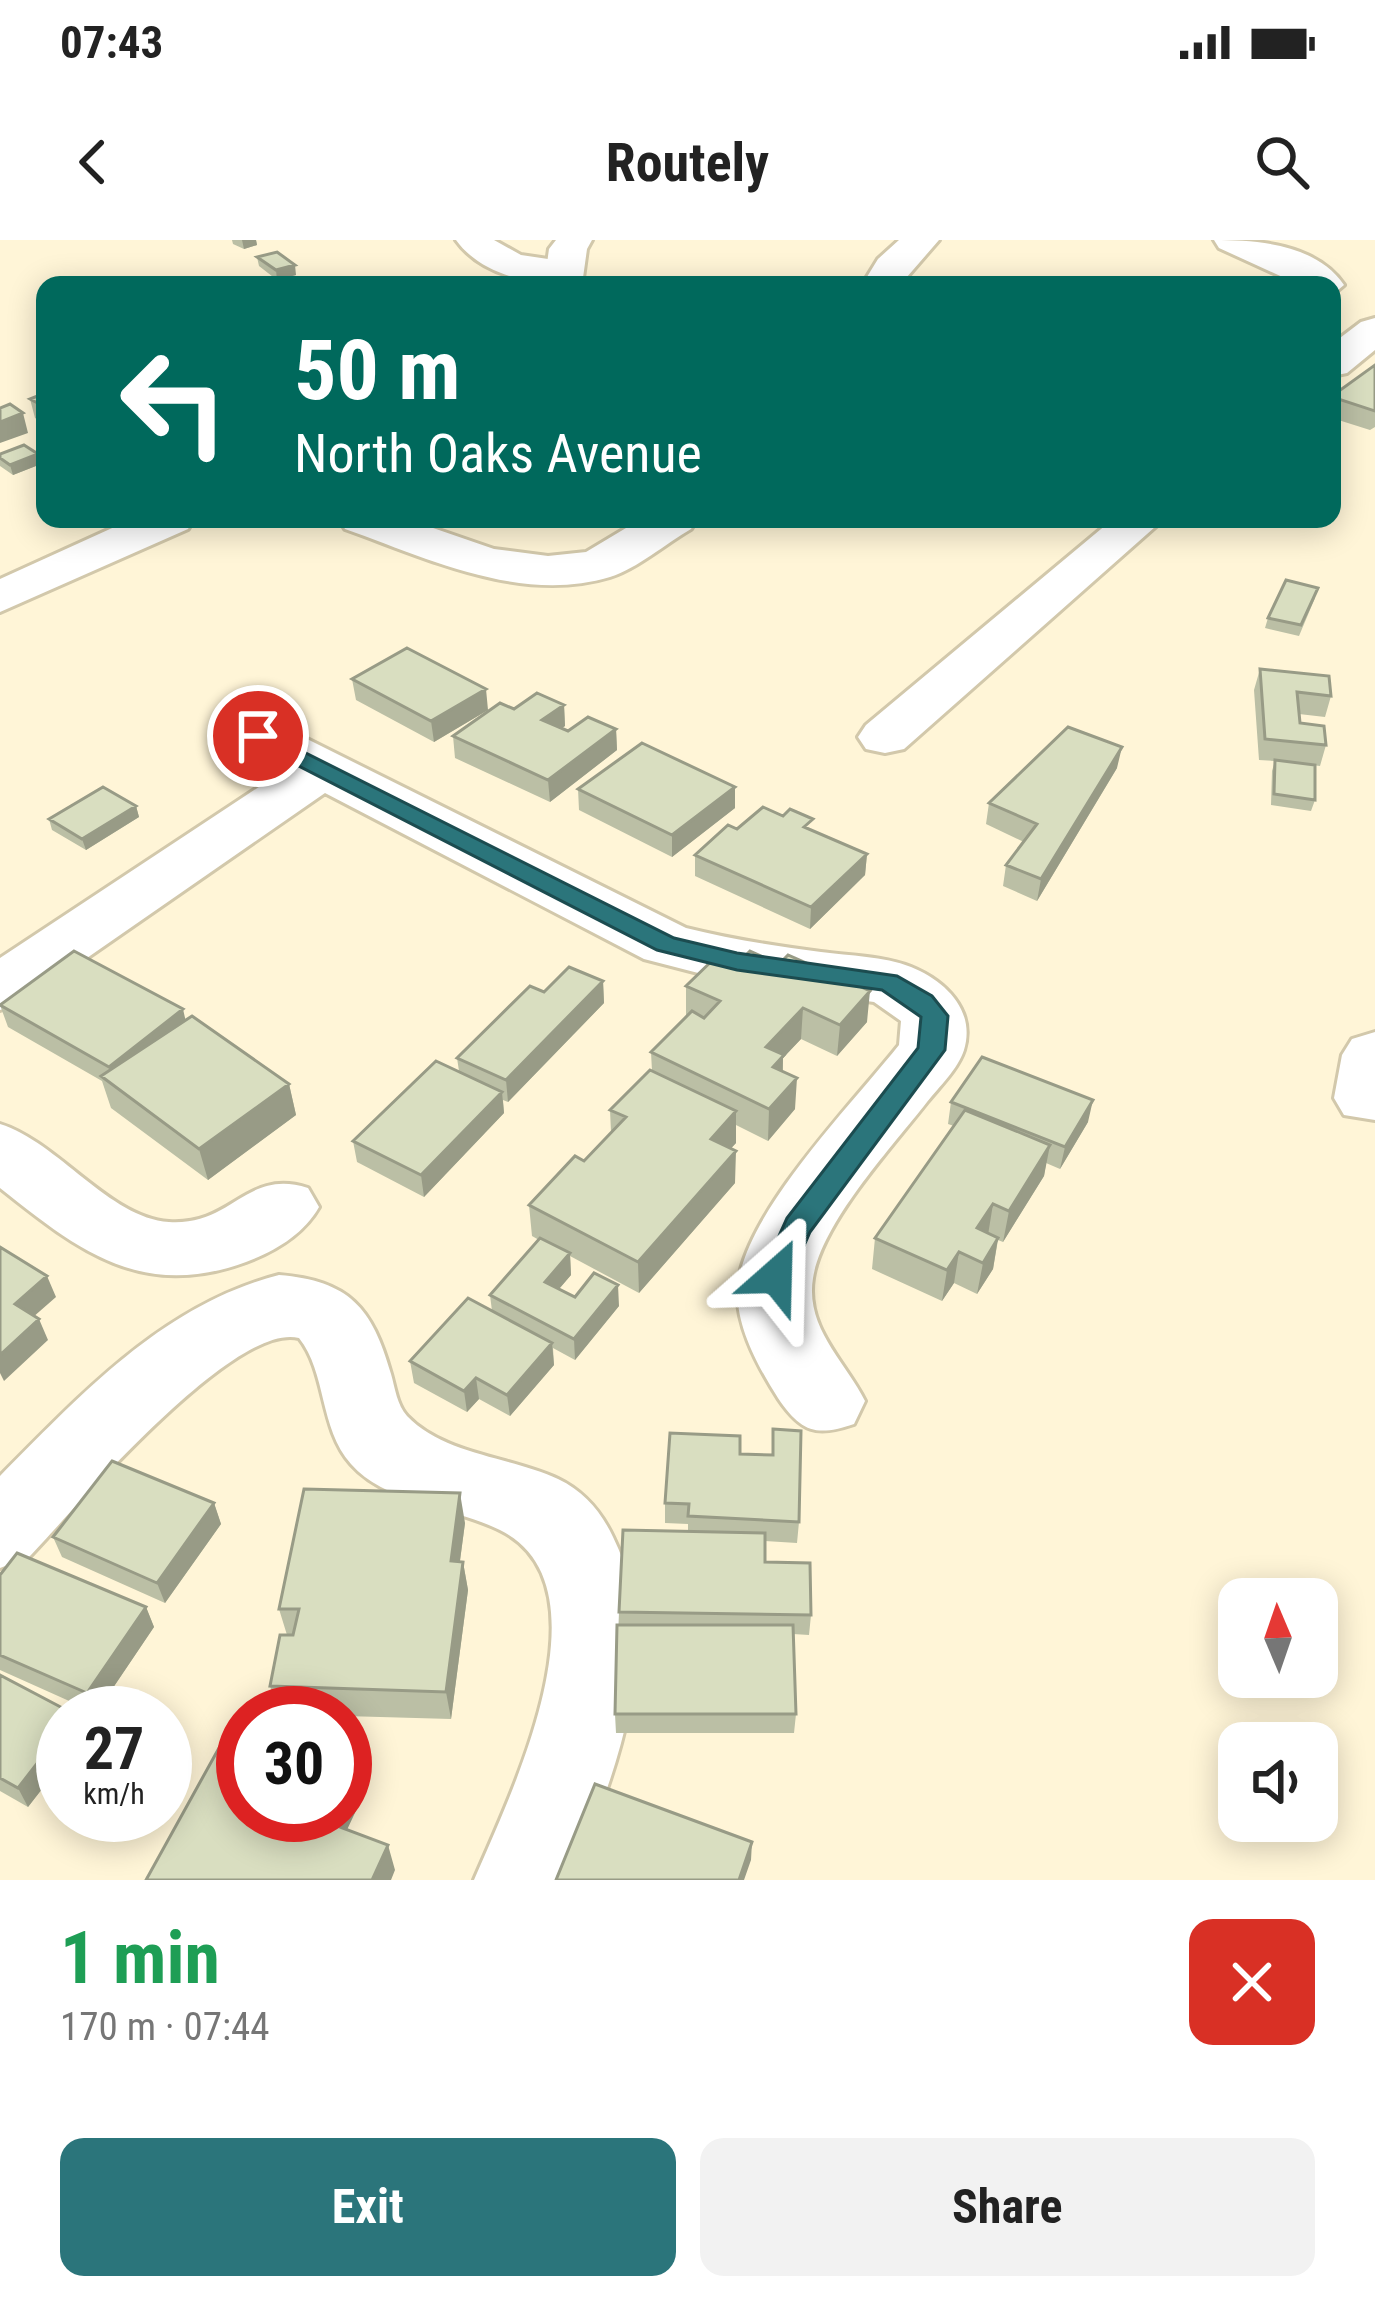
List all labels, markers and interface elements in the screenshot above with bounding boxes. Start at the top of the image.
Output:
text: 07:43 [60,16,163,69]
icon: back [60,129,126,195]
icon: search [1249,129,1315,195]
text: Routely [606,131,769,194]
text: 50 m [294,321,461,420]
icon: left [96,324,252,480]
text: North Oaks Avenue [294,422,702,485]
pin [207,685,309,787]
icon: arrive [225,703,291,769]
position arrow [713,1213,839,1339]
north arrow [1218,1578,1338,1698]
map controls [1218,1578,1338,1842]
speed limit sign: 30 [216,1686,372,1842]
text: 27 [84,1713,144,1784]
button: sound [1218,1722,1338,1842]
text: km/h [83,1776,145,1811]
text: 1 min [60,1916,220,2001]
button: close [1189,1919,1315,2045]
text: 170 m · 07:44 [60,2004,270,2050]
button: Exit [60,2138,676,2276]
button: Share [700,2138,1315,2276]

